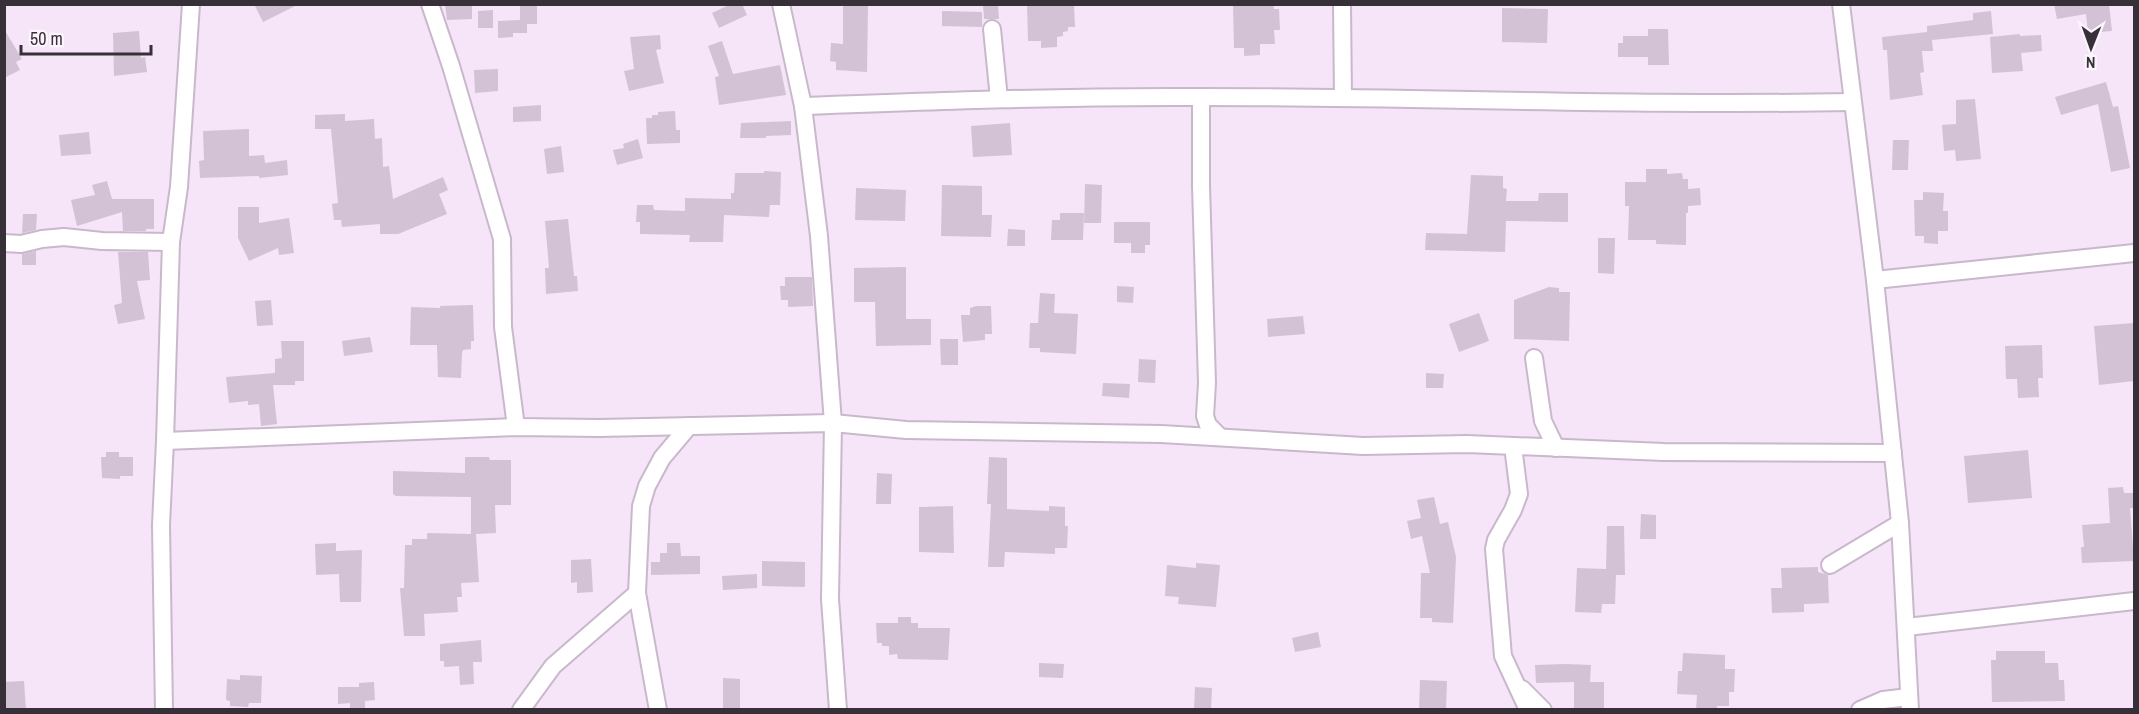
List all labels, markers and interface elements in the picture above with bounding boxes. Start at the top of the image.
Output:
scale bar [21,18,152,56]
north arrow [2061,18,2121,78]
text: 50 m [30,26,63,51]
text: N [2086,52,2096,74]

